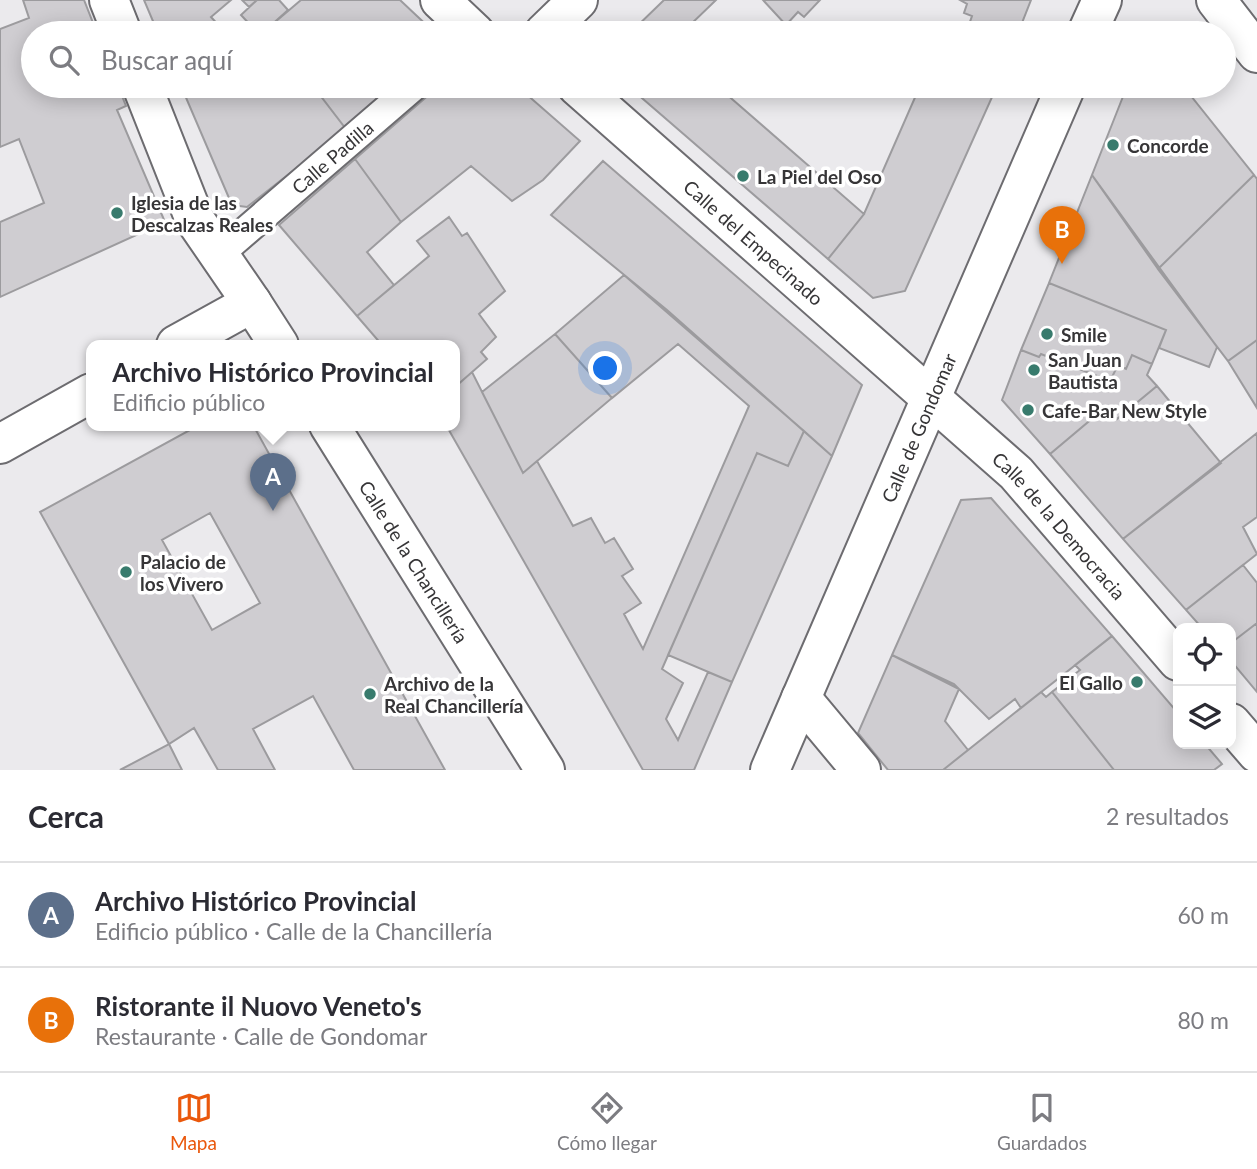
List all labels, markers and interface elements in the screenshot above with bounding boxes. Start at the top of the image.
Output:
search box [21,21,1236,98]
icon: search [45,41,83,79]
text: Buscar aquí [101,44,232,76]
street label: Calle Padilla [286,115,377,198]
place label: Concorde [1127,134,1209,157]
marker: Concorde [1105,137,1121,153]
place label: La Piel del Oso [757,165,882,188]
marker: La Piel del Oso [735,168,751,184]
street label: Calle del Empecinado [680,174,829,310]
place label: Iglesia de las Descalzas Reales [131,191,273,236]
marker: Iglesia de las Descalzas Reales [109,205,125,221]
pin: B [1039,206,1085,264]
place label: Smile [1061,323,1107,346]
marker: Smile [1039,326,1055,342]
popup [86,340,460,431]
place label: San Juan Bautista [1048,348,1122,393]
street label: Calle de Gondomar [876,350,961,506]
your location [588,351,622,385]
text: Archivo Histórico Provincial [112,356,434,388]
marker: San Juan Bautista [1026,362,1042,378]
text: Edificio público [112,388,265,416]
place label: Cafe-Bar New Style [1042,399,1207,422]
marker: Cafe-Bar New Style [1020,402,1036,418]
street label: Calle de la Democracia [988,446,1131,604]
pin: A [250,453,296,511]
street label: Calle de la Chancillería [355,476,474,647]
place label: Palacio de los Vivero [140,550,226,595]
marker: Palacio de los Vivero [118,564,134,580]
map controls [1173,623,1236,749]
button: locate [1173,623,1236,686]
place label: El Gallo [1059,671,1123,694]
place label: Archivo de la Real Chancillería [383,672,524,717]
marker: El Gallo [1129,674,1145,690]
marker: Archivo de la Real Chancillería [362,686,378,702]
button: layers [1173,686,1236,749]
text: Cerca [28,798,104,834]
text: 2 resultados [1106,802,1229,830]
text: Archivo Histórico Provincial [95,885,416,917]
text: A [43,901,59,929]
text: 60 m [1178,901,1229,929]
text: Edificio público · Calle de la Chancillería [95,917,493,945]
text: Ristorante il Nuovo Veneto's [95,990,422,1022]
text: B [43,1006,59,1034]
text: 80 m [1178,1006,1229,1034]
text: Restaurante · Calle de Gondomar [95,1022,427,1050]
tab: Mapa [170,1089,217,1154]
tab: Cómo llegar [557,1089,657,1154]
tab: Guardados [997,1089,1087,1154]

